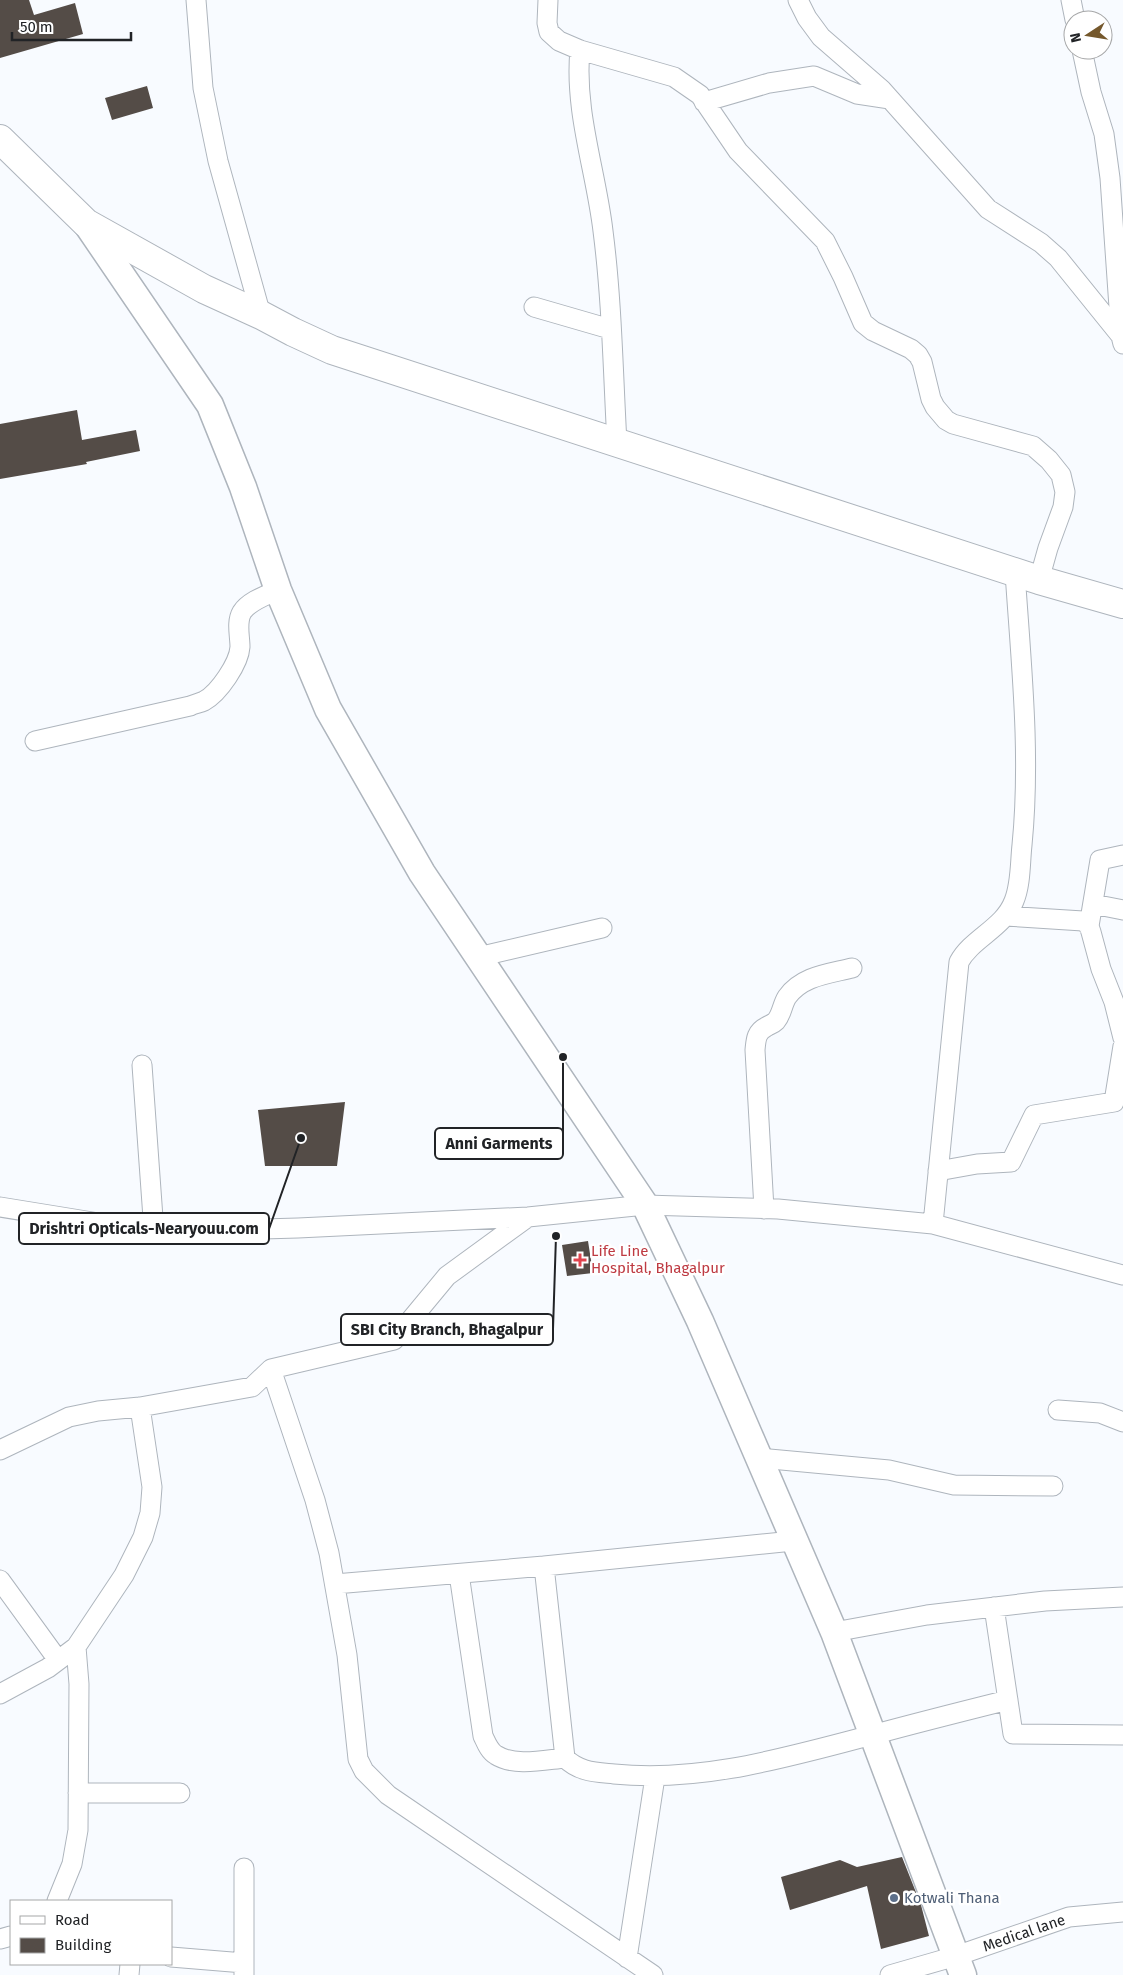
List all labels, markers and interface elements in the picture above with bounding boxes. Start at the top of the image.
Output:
scale bar [12,10,131,42]
north arrow [1063,10,1113,60]
text: 50 m [20,18,53,36]
text: N [1066,31,1085,44]
callout: Anni Garments [435,1128,563,1159]
text: Anni Garments [444,1134,553,1153]
callout: Drishtri Opticals-Nearyouu.com [19,1213,269,1244]
text: Drishtri Opticals-Nearyouu.com [29,1219,259,1238]
place label: Life Line Hospital, Bhagalpur [591,1242,725,1277]
marker: Life Line Hospital, Bhagalpur [573,1253,587,1267]
callout: SBI City Branch, Bhagalpur [341,1314,553,1345]
text: SBI City Branch, Bhagalpur [351,1320,544,1339]
place label: Kotwali Thana [904,1889,1000,1907]
marker: Kotwali Thana [888,1892,900,1904]
legend [10,1900,172,1965]
text: Road [55,1911,90,1929]
street label: Medical lane [980,1911,1068,1955]
text: Building [55,1936,111,1954]

